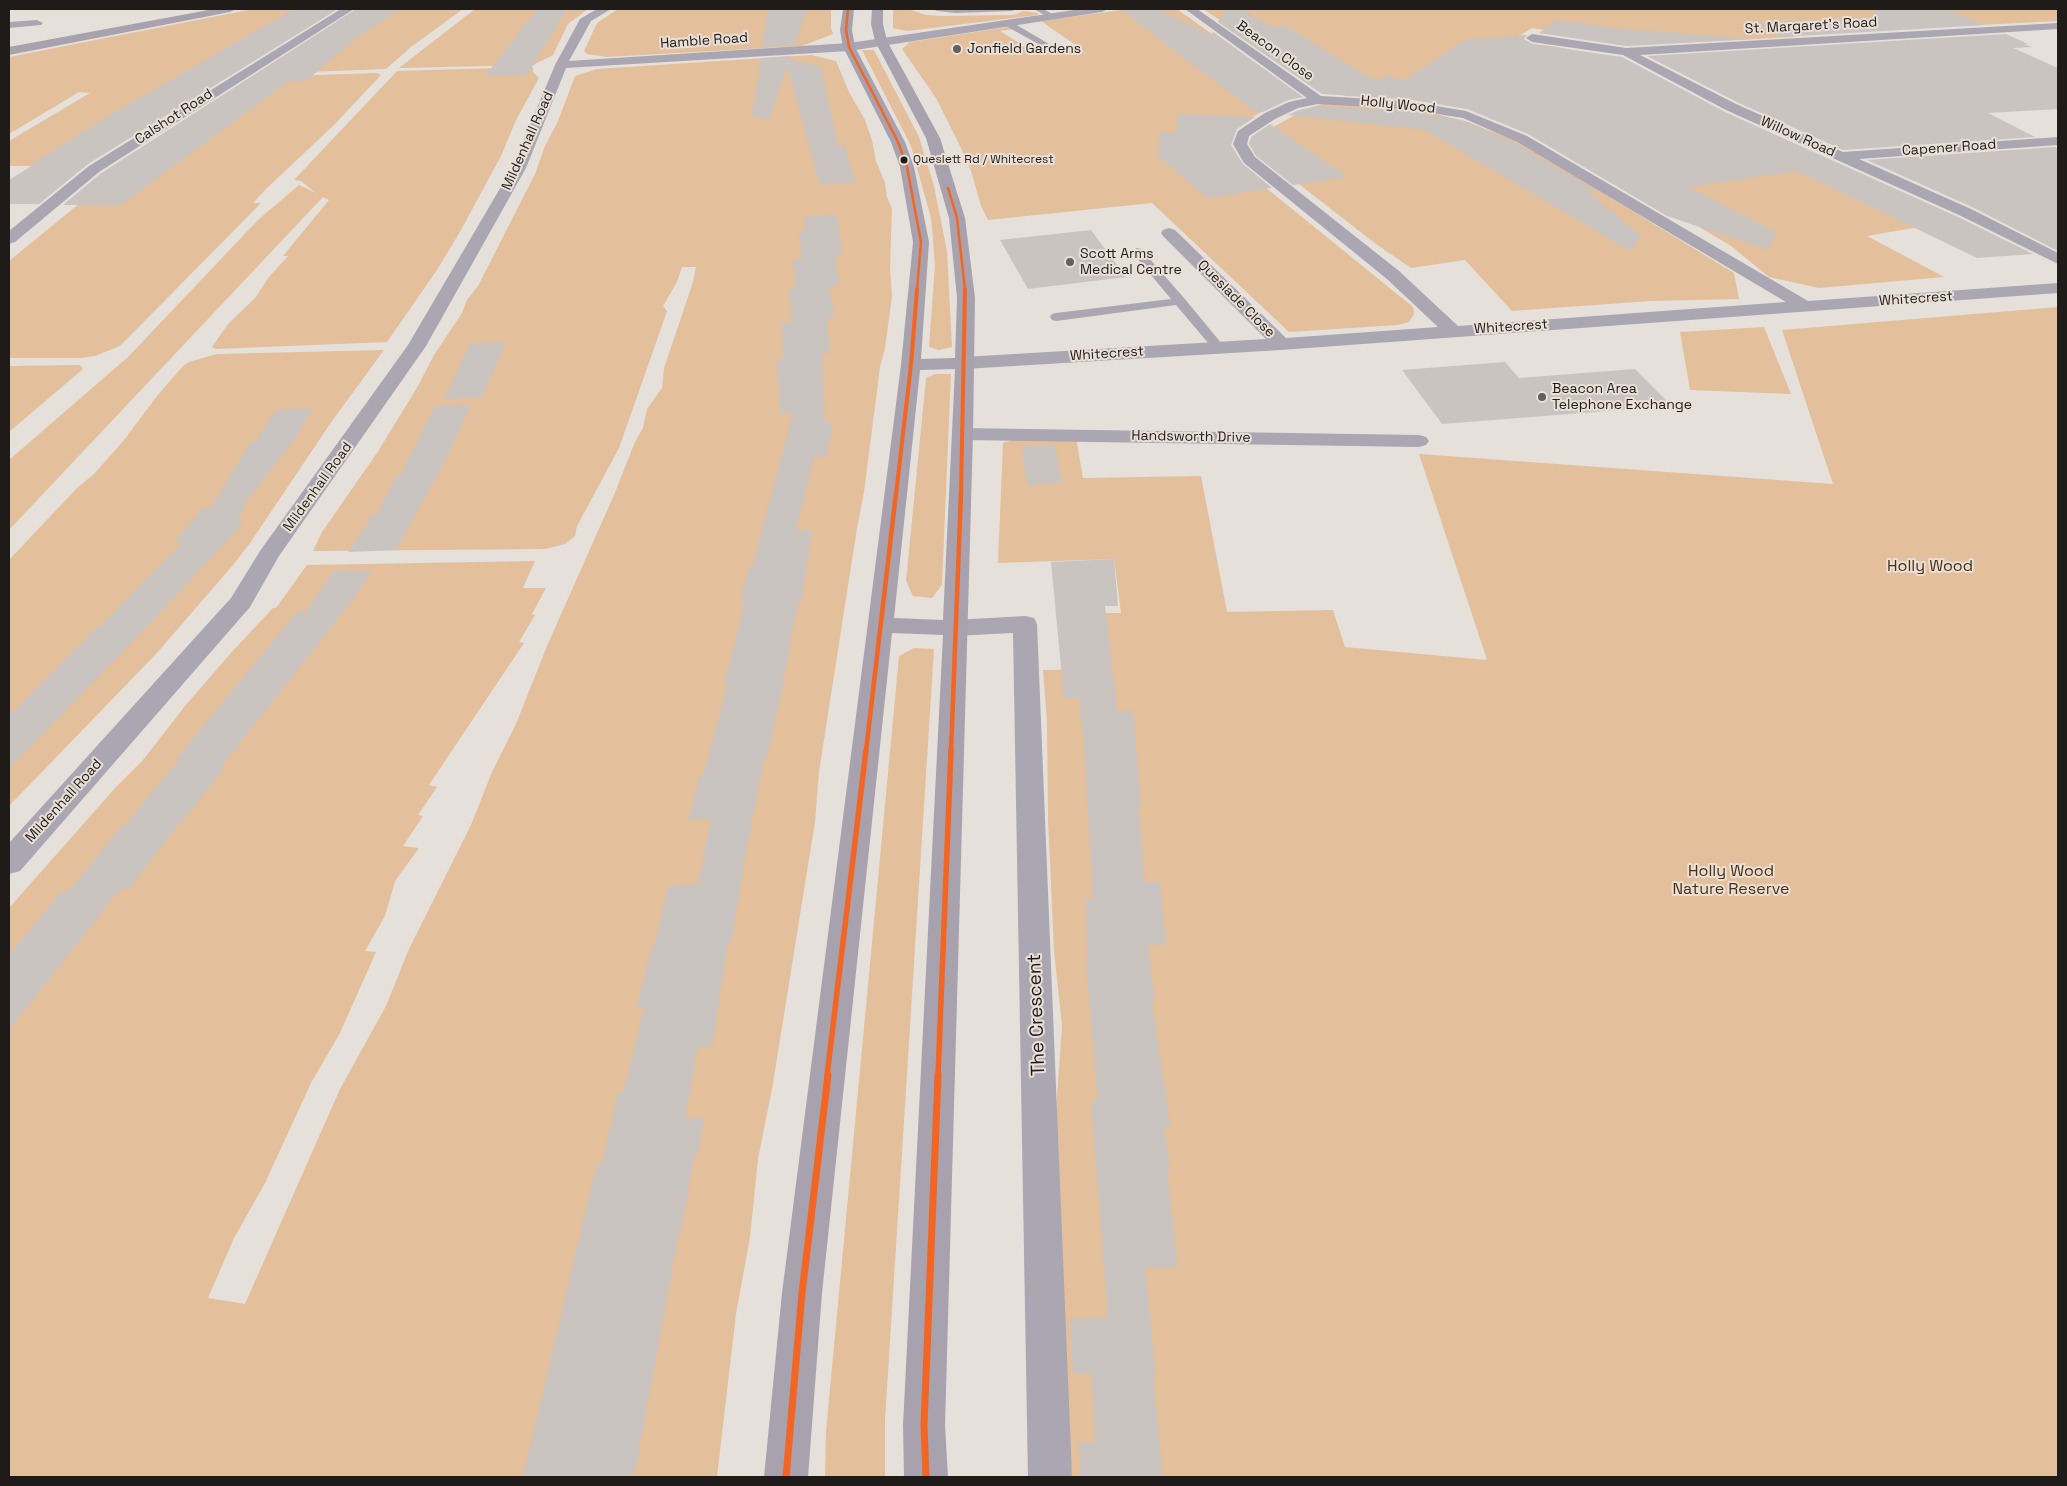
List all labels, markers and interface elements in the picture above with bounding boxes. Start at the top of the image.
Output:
street label: St. Margaret's Road [1744,14,1878,38]
street label: Beacon Close [1233,17,1317,85]
street label: Hamble Road [660,30,748,52]
place label: Jonfield Gardens [967,41,1081,57]
marker: Jonfield Gardens [951,43,963,55]
street label: Calshot Road [132,86,216,148]
street label: Mildenhall Road [499,89,557,193]
street label: Holly Wood [1360,93,1436,117]
street label: Willow Road [1758,113,1838,161]
street label: Capener Road [1901,136,1997,160]
place label: Queslett Rd / Whitecrest [913,153,1054,167]
marker: Queslett Rd / Whitecrest [899,155,909,165]
place label: Scott Arms Medical Centre [1080,246,1182,278]
marker: Scott Arms Medical Centre [1064,256,1076,268]
street label: Queslade Close [1194,257,1278,341]
street label: Whitecrest [1878,288,1954,310]
street label: Whitecrest [1473,316,1549,338]
street label: Whitecrest [1069,343,1145,365]
place label: Beacon Area Telephone Exchange [1552,381,1692,414]
marker: Beacon Area Telephone Exchange [1536,391,1548,403]
street label: Handsworth Drive [1131,428,1251,446]
street label: Mildenhall Road [280,439,356,535]
park label: Holly Wood [1887,557,1973,577]
street label: Mildenhall Road [22,756,106,846]
park label: Holly Wood Nature Reserve [1672,862,1790,900]
street label: The Crescent [1023,954,1051,1076]

